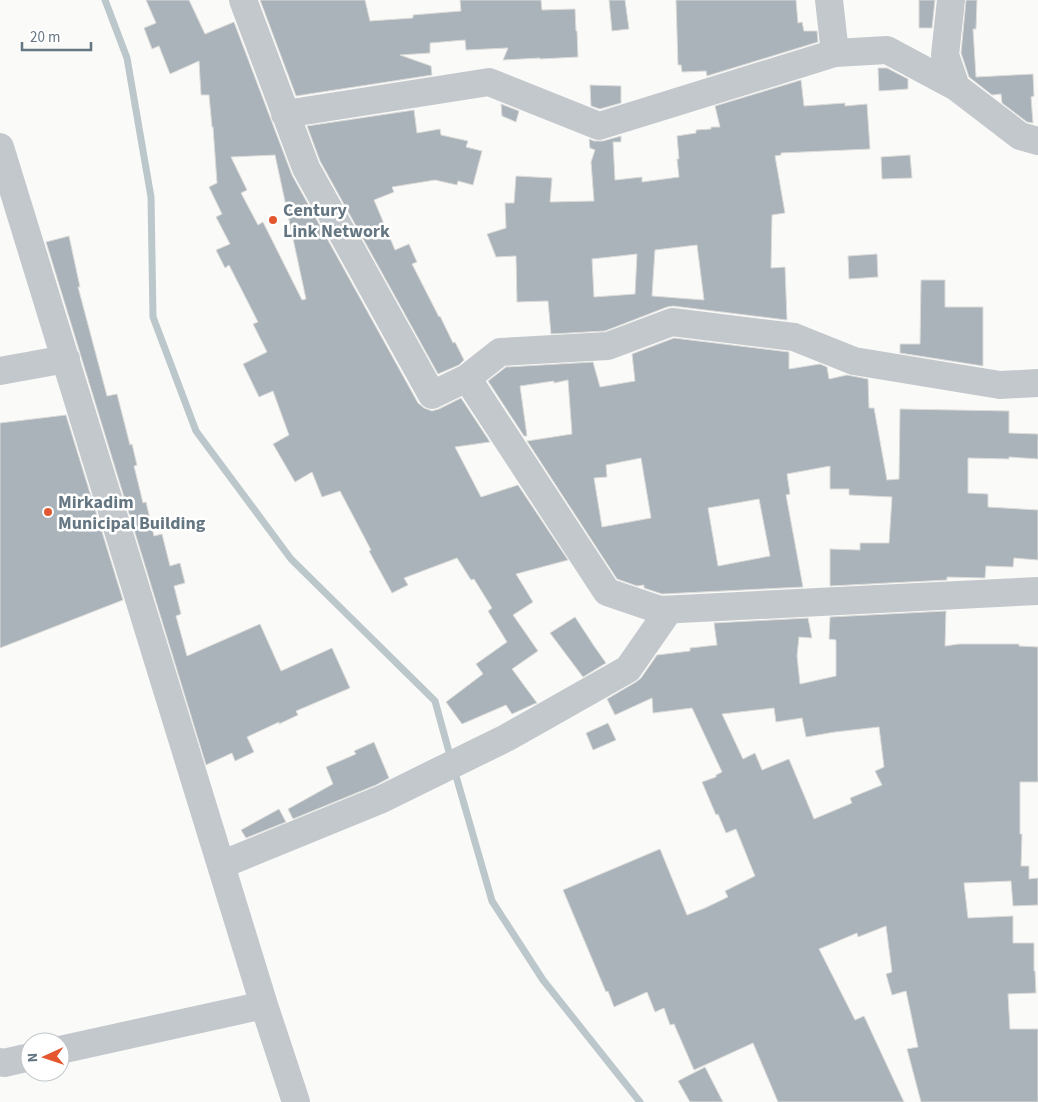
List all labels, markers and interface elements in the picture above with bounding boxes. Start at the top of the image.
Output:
scale bar [22,20,91,52]
text: 20 m [30,27,60,48]
place label: Century Link Network [283,198,390,244]
marker: Century Link Network [267,214,279,226]
place label: Mirkadim Municipal Building [58,490,206,536]
marker: Mirkadim Municipal Building [42,506,54,518]
north arrow [20,1032,70,1082]
text: N [23,1052,43,1063]

